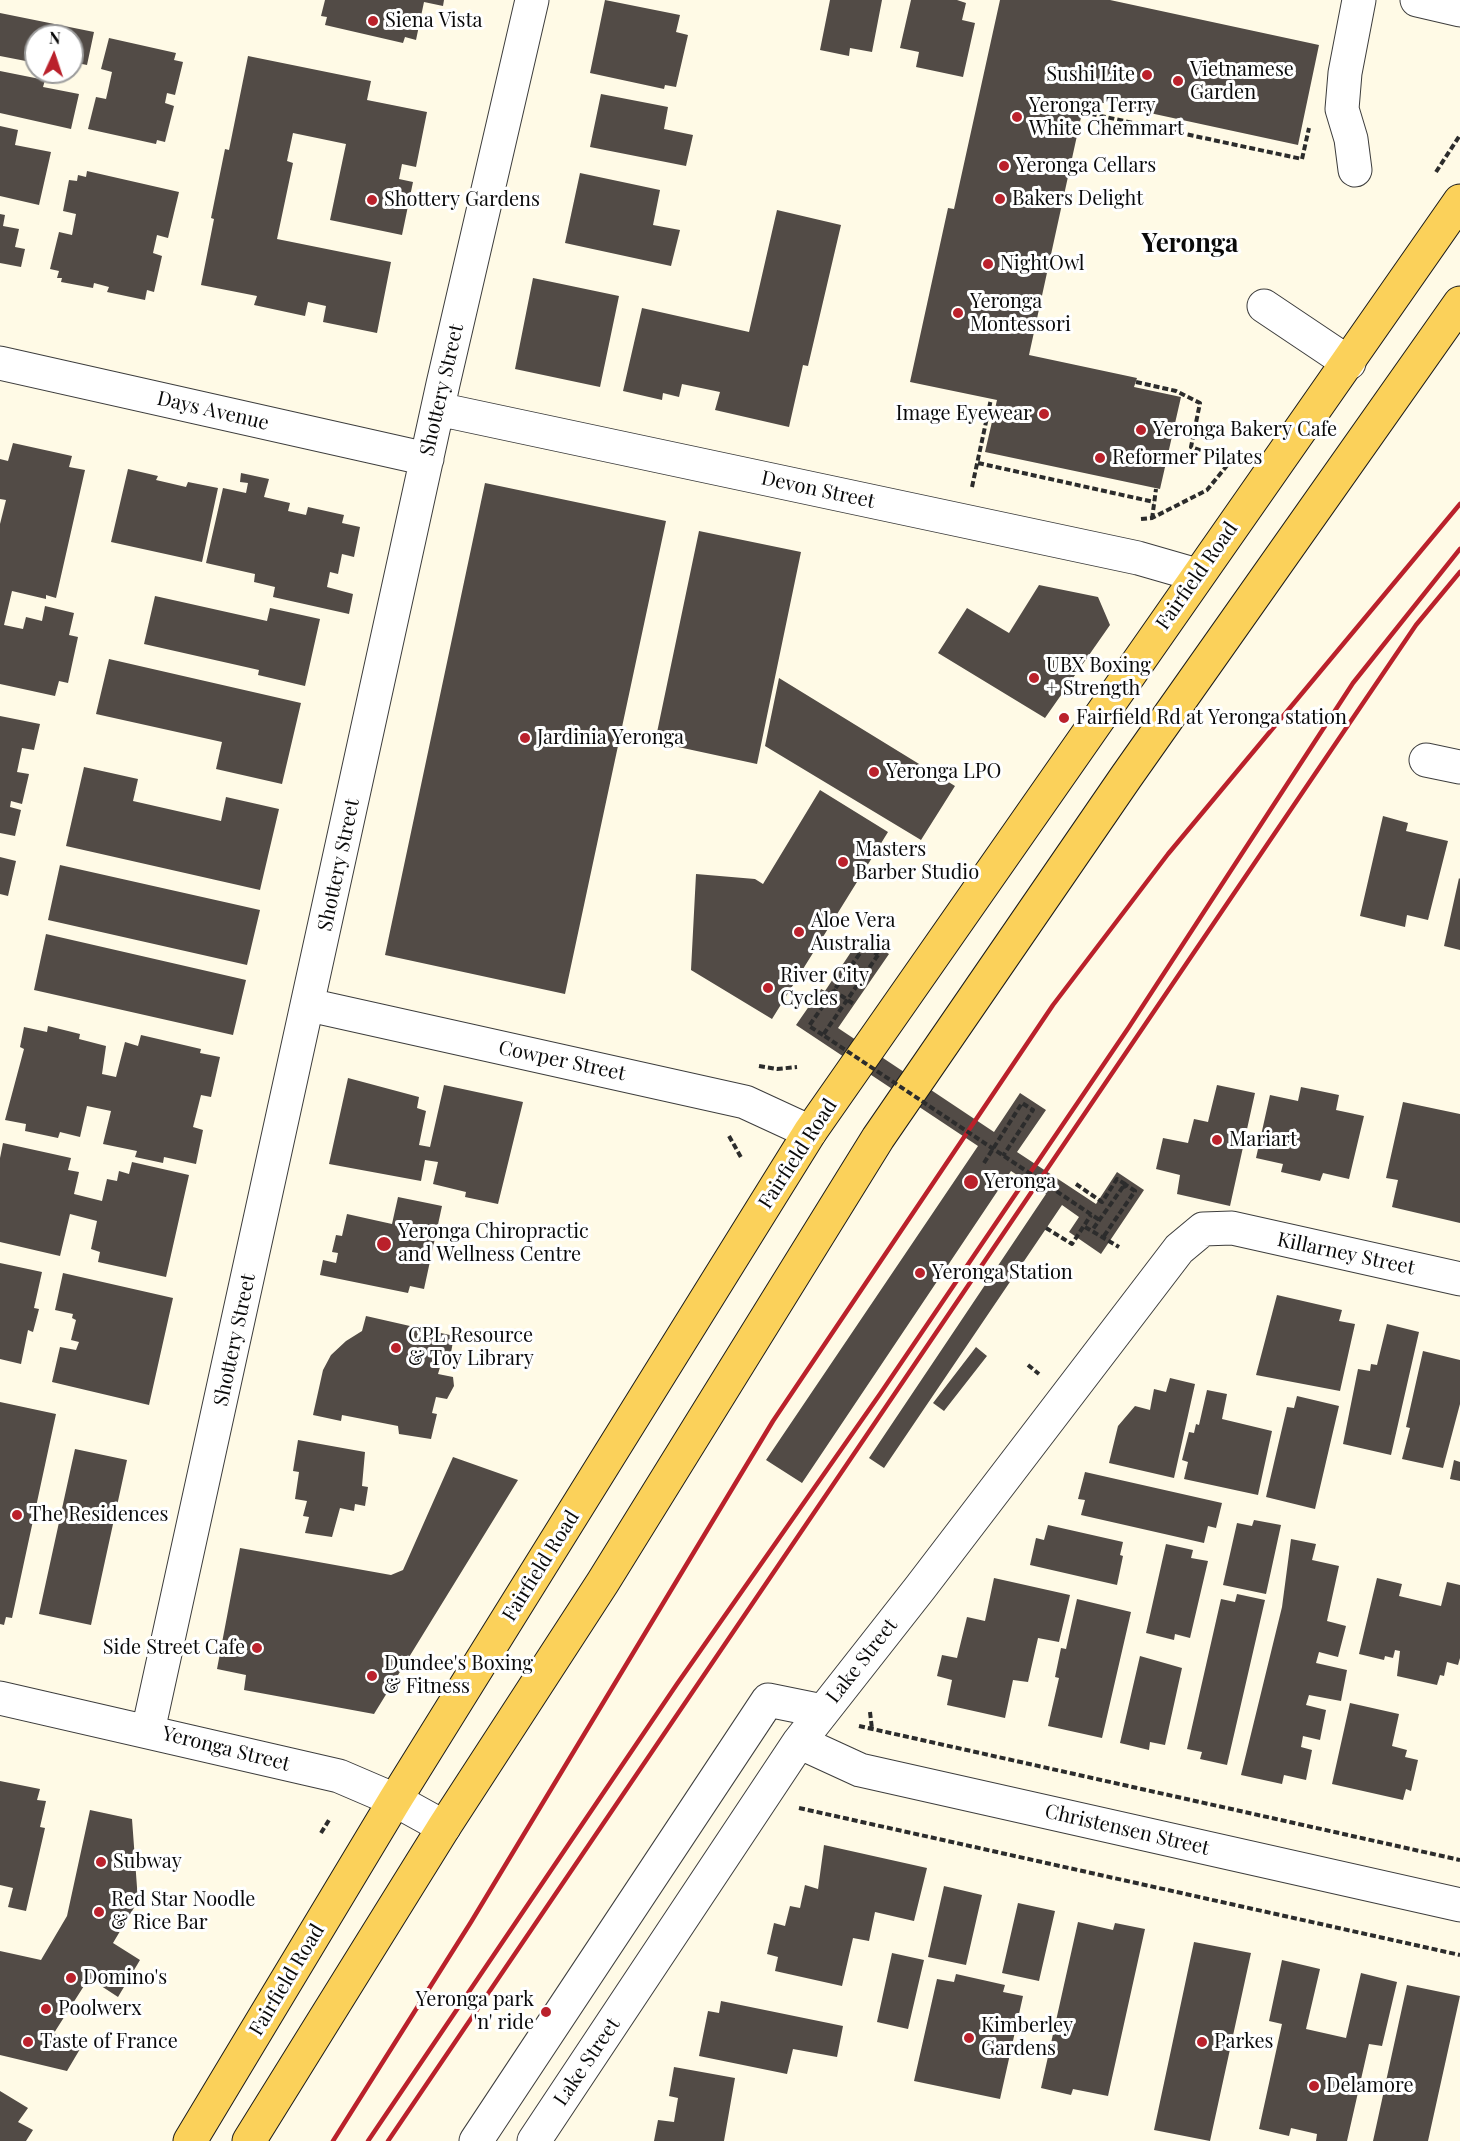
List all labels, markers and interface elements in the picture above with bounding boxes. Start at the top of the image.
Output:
place label: Siena Vista [385,9,483,33]
marker: Siena Vista [366,14,380,28]
north arrow [24,24,84,84]
text: N [49,27,61,48]
place label: Vietnamese Garden [1190,58,1294,105]
place label: Sushi Lite [1046,63,1135,87]
marker: Sushi Lite [1140,68,1154,82]
marker: Vietnamese Garden [1171,74,1185,88]
place label: Yeronga Terry White Chemmart [1029,94,1184,141]
marker: Yeronga Terry White Chemmart [1010,110,1024,124]
place label: Yeronga Cellars [1016,154,1156,178]
marker: Yeronga Cellars [997,159,1011,173]
place label: Bakers Delight [1012,187,1143,211]
place label: Shottery Gardens [384,188,540,212]
marker: Bakers Delight [993,192,1007,206]
marker: Shottery Gardens [365,193,379,207]
district label: Yeronga [1142,228,1238,260]
place label: NightOwl [1000,252,1085,276]
marker: NightOwl [981,257,995,271]
place label: Yeronga Montessori [970,290,1071,337]
marker: Yeronga Montessori [951,306,965,320]
street label: Shottery Street [415,322,469,458]
street label: Days Avenue [155,386,271,436]
place label: Image Eyewear [896,402,1032,426]
marker: Image Eyewear [1037,407,1051,421]
place label: Yeronga Bakery Cafe [1153,418,1337,442]
marker: Yeronga Bakery Cafe [1134,423,1148,437]
place label: Reformer Pilates [1112,446,1262,470]
marker: Reformer Pilates [1093,451,1107,465]
street label: Devon Street [759,466,877,514]
street label: Fairfield Road [1151,518,1243,634]
place label: UBX Boxing + Strength [1046,654,1151,701]
marker: UBX Boxing + Strength [1027,671,1041,685]
place label: Fairfield Rd at Yeronga station [1076,706,1347,730]
marker: Fairfield Rd at Yeronga station [1057,711,1071,725]
place label: Jardinia Yeronga [537,726,684,750]
marker: Jardinia Yeronga [518,731,532,745]
place label: Yeronga LPO [886,760,1001,784]
marker: Yeronga LPO [867,765,881,779]
street label: Shottery Street [313,797,365,933]
place label: Masters Barber Studio [855,838,979,885]
marker: Masters Barber Studio [836,855,850,869]
place label: Aloe Vera Australia [811,909,896,956]
marker: Aloe Vera Australia [792,925,806,939]
place label: River City Cycles [780,964,869,1011]
marker: River City Cycles [761,981,775,995]
street label: Cowper Street [496,1036,628,1086]
street label: Fairfield Road [754,1095,842,1213]
place label: Mariart [1229,1128,1297,1152]
marker: Mariart [1210,1133,1224,1147]
place label: Yeronga [984,1170,1056,1194]
marker: Yeronga [962,1173,980,1191]
place label: Yeronga Chiropractic and Wellness Centre [398,1220,589,1267]
street label: Killarney Street [1275,1228,1417,1280]
marker: Yeronga Chiropractic and Wellness Centre [375,1235,393,1253]
place label: Yeronga Station [932,1261,1073,1285]
marker: Yeronga Station [913,1266,927,1280]
street label: Shottery Street [209,1272,261,1408]
place label: CPL Resource & Toy Library [408,1324,534,1371]
marker: CPL Resource & Toy Library [389,1341,403,1355]
place label: The Residences [29,1503,168,1527]
street label: Fairfield Road [497,1506,585,1626]
marker: The Residences [10,1508,24,1522]
street label: Lake Street [821,1614,903,1708]
place label: Side Street Cafe [103,1636,245,1660]
marker: Side Street Cafe [250,1641,264,1655]
place label: Dundee's Boxing & Fitness [384,1652,533,1699]
marker: Dundee's Boxing & Fitness [365,1669,379,1683]
street label: Yeronga Street [160,1722,292,1776]
street label: Christensen Street [1042,1799,1212,1861]
place label: Subway [113,1850,182,1874]
marker: Subway [94,1855,108,1869]
place label: Red Star Noodle & Rice Bar [111,1888,255,1935]
marker: Red Star Noodle & Rice Bar [92,1905,106,1919]
street label: Fairfield Road [244,1920,330,2040]
place label: Domino's [83,1966,167,1990]
marker: Domino's [64,1971,78,1985]
place label: Yeronga park 'n' ride [416,1988,534,2035]
place label: Poolwerx [58,1997,142,2021]
marker: Poolwerx [39,2002,53,2016]
marker: Yeronga park 'n' ride [539,2005,553,2019]
street label: Lake Street [549,2013,625,2111]
place label: Kimberley Gardens [981,2014,1073,2061]
place label: Taste of France [40,2030,178,2054]
place label: Parkes [1214,2030,1274,2054]
marker: Kimberley Gardens [962,2031,976,2045]
marker: Taste of France [21,2035,35,2049]
marker: Parkes [1195,2035,1209,2049]
place label: Delamore [1326,2074,1414,2098]
marker: Delamore [1307,2079,1321,2093]

